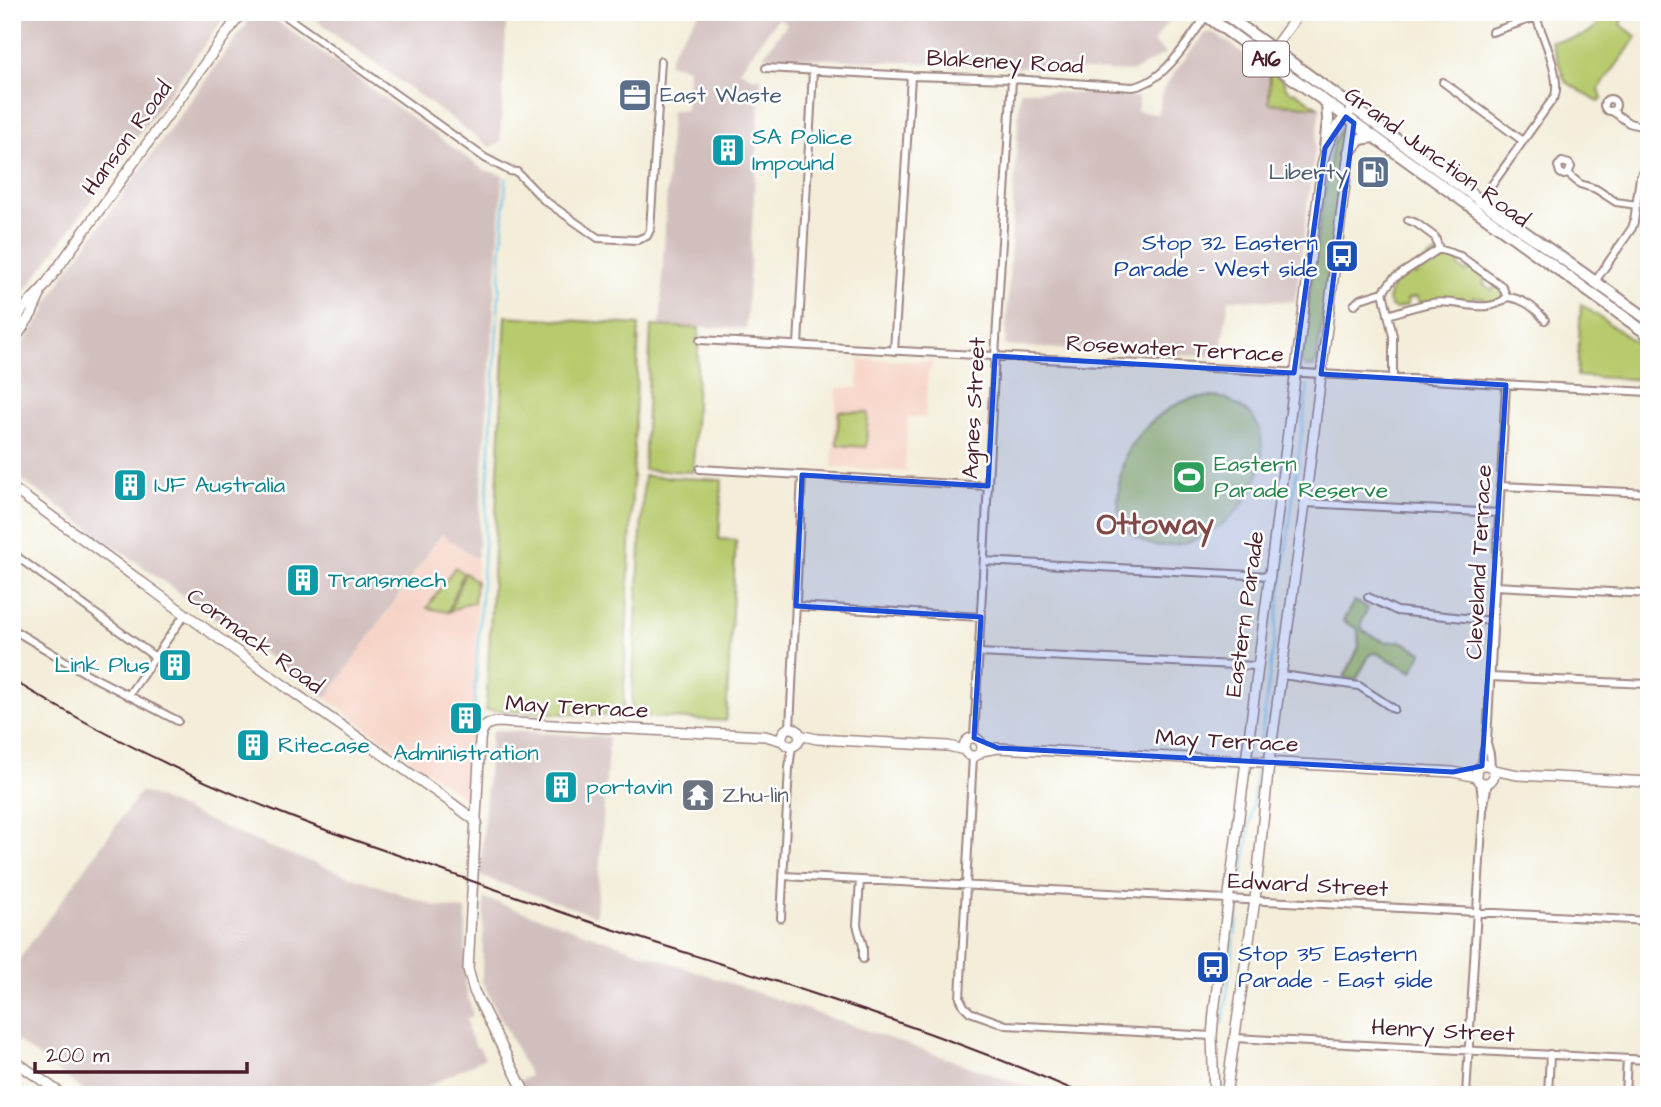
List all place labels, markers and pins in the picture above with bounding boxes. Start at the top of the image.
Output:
office icon: East Waste [616,76,654,114]
place label: East Waste [660,79,782,111]
place label: SA Police Impound [752,121,852,179]
building icon: SA Police Impound [709,131,747,169]
fuel station icon: Liberty [1354,153,1392,191]
place label: Liberty [1269,156,1348,189]
place label: Stop 32 Eastern Parade - West side [1114,227,1318,285]
bus stop icon: Stop 32 Eastern Parade - West side [1323,237,1361,275]
place label: Eastern Parade Reserve [1214,448,1388,506]
sports icon: Eastern Parade Reserve [1170,458,1208,496]
building icon: IJF Australia [111,466,149,504]
place label: IJF Australia [154,469,286,501]
building icon: Transmech [284,561,322,599]
place label: Transmech [328,564,447,596]
building icon: Link Plus [156,646,194,684]
place label: Link Plus [54,649,150,681]
building icon: Administration [447,699,485,737]
building icon: Ritecase [234,726,272,764]
place label: Ritecase [278,729,370,761]
place label: Administration [393,737,539,769]
building icon: portavin [542,768,580,806]
place label: portavin [586,771,672,803]
temple icon: Zhu-lin [679,776,717,814]
place label: Zhu-lin [722,779,789,811]
place label: Stop 35 Eastern Parade - East side [1238,938,1433,996]
bus stop icon: Stop 35 Eastern Parade - East side [1194,948,1232,986]

